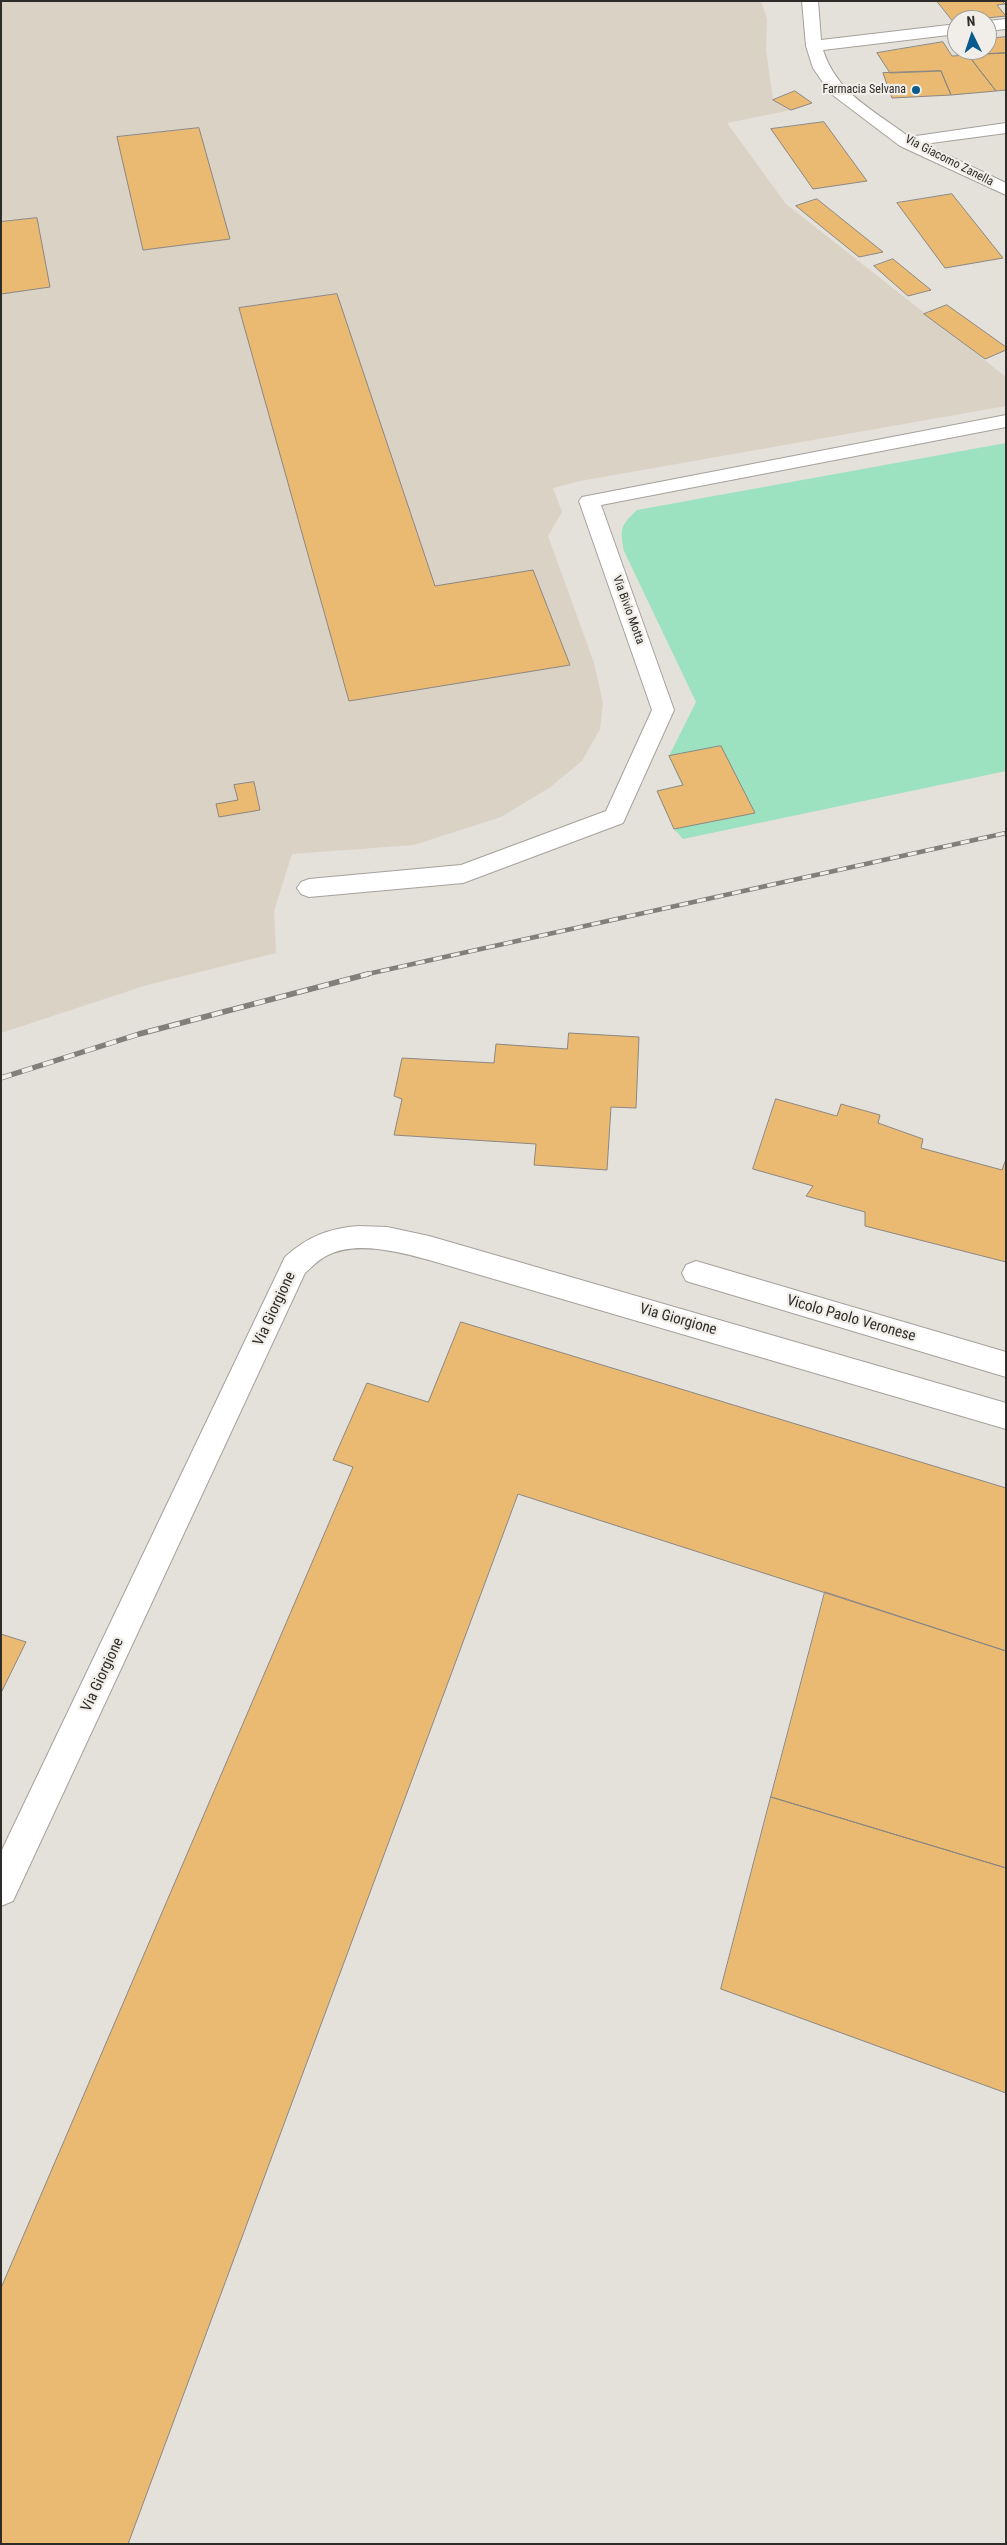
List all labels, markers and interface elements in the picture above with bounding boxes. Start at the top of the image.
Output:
north arrow [947,10,997,60]
text: N [966,13,976,29]
place label: Farmacia Selvana [822,83,906,97]
marker: Farmacia Selvana [910,84,922,96]
street label: Via Giacomo Zanella [902,132,996,190]
street label: Via Bivio Motta [609,574,647,646]
street label: Via Giorgione [250,1269,300,1349]
street label: Vicolo Paolo Veronese [784,1292,918,1346]
street label: Via Giorgione [637,1300,719,1340]
street label: Via Giorgione [78,1635,128,1715]

